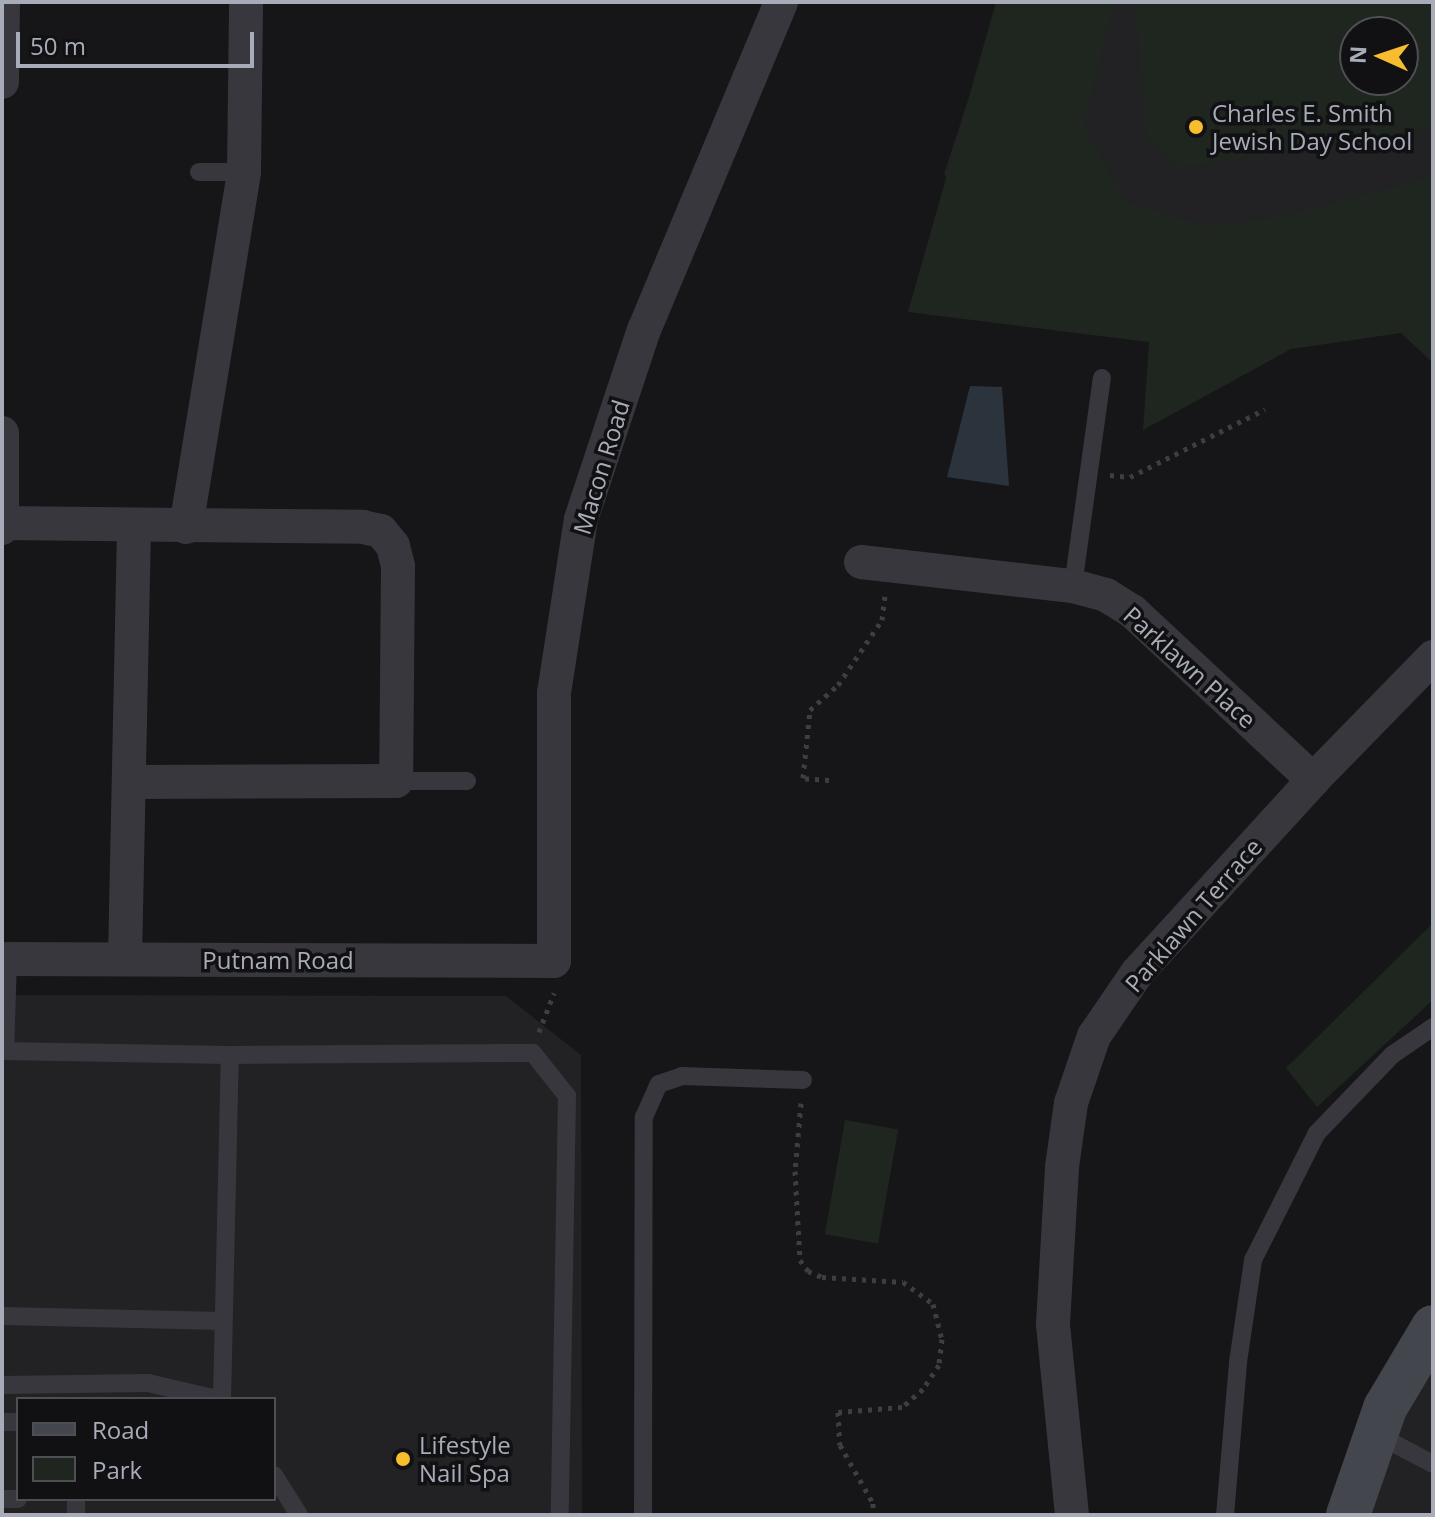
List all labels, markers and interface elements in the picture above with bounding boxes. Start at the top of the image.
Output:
scale bar [20,16,258,66]
north arrow [1339,16,1419,96]
text: 50 m [30,29,86,62]
text: N [1342,45,1372,65]
place label: Charles E. Smith Jewish Day School [1212,99,1412,155]
marker: Charles E. Smith Jewish Day School [1187,118,1205,136]
street label: Macon Road [567,396,635,538]
street label: Parklawn Place [1118,600,1262,734]
street label: Parklawn Terrace [1119,832,1267,998]
street label: Putnam Road [202,946,354,974]
legend [16,1397,276,1501]
text: Road [92,1413,149,1446]
place label: Lifestyle Nail Spa [419,1431,511,1487]
marker: Lifestyle Nail Spa [394,1450,412,1468]
text: Park [92,1453,142,1486]

